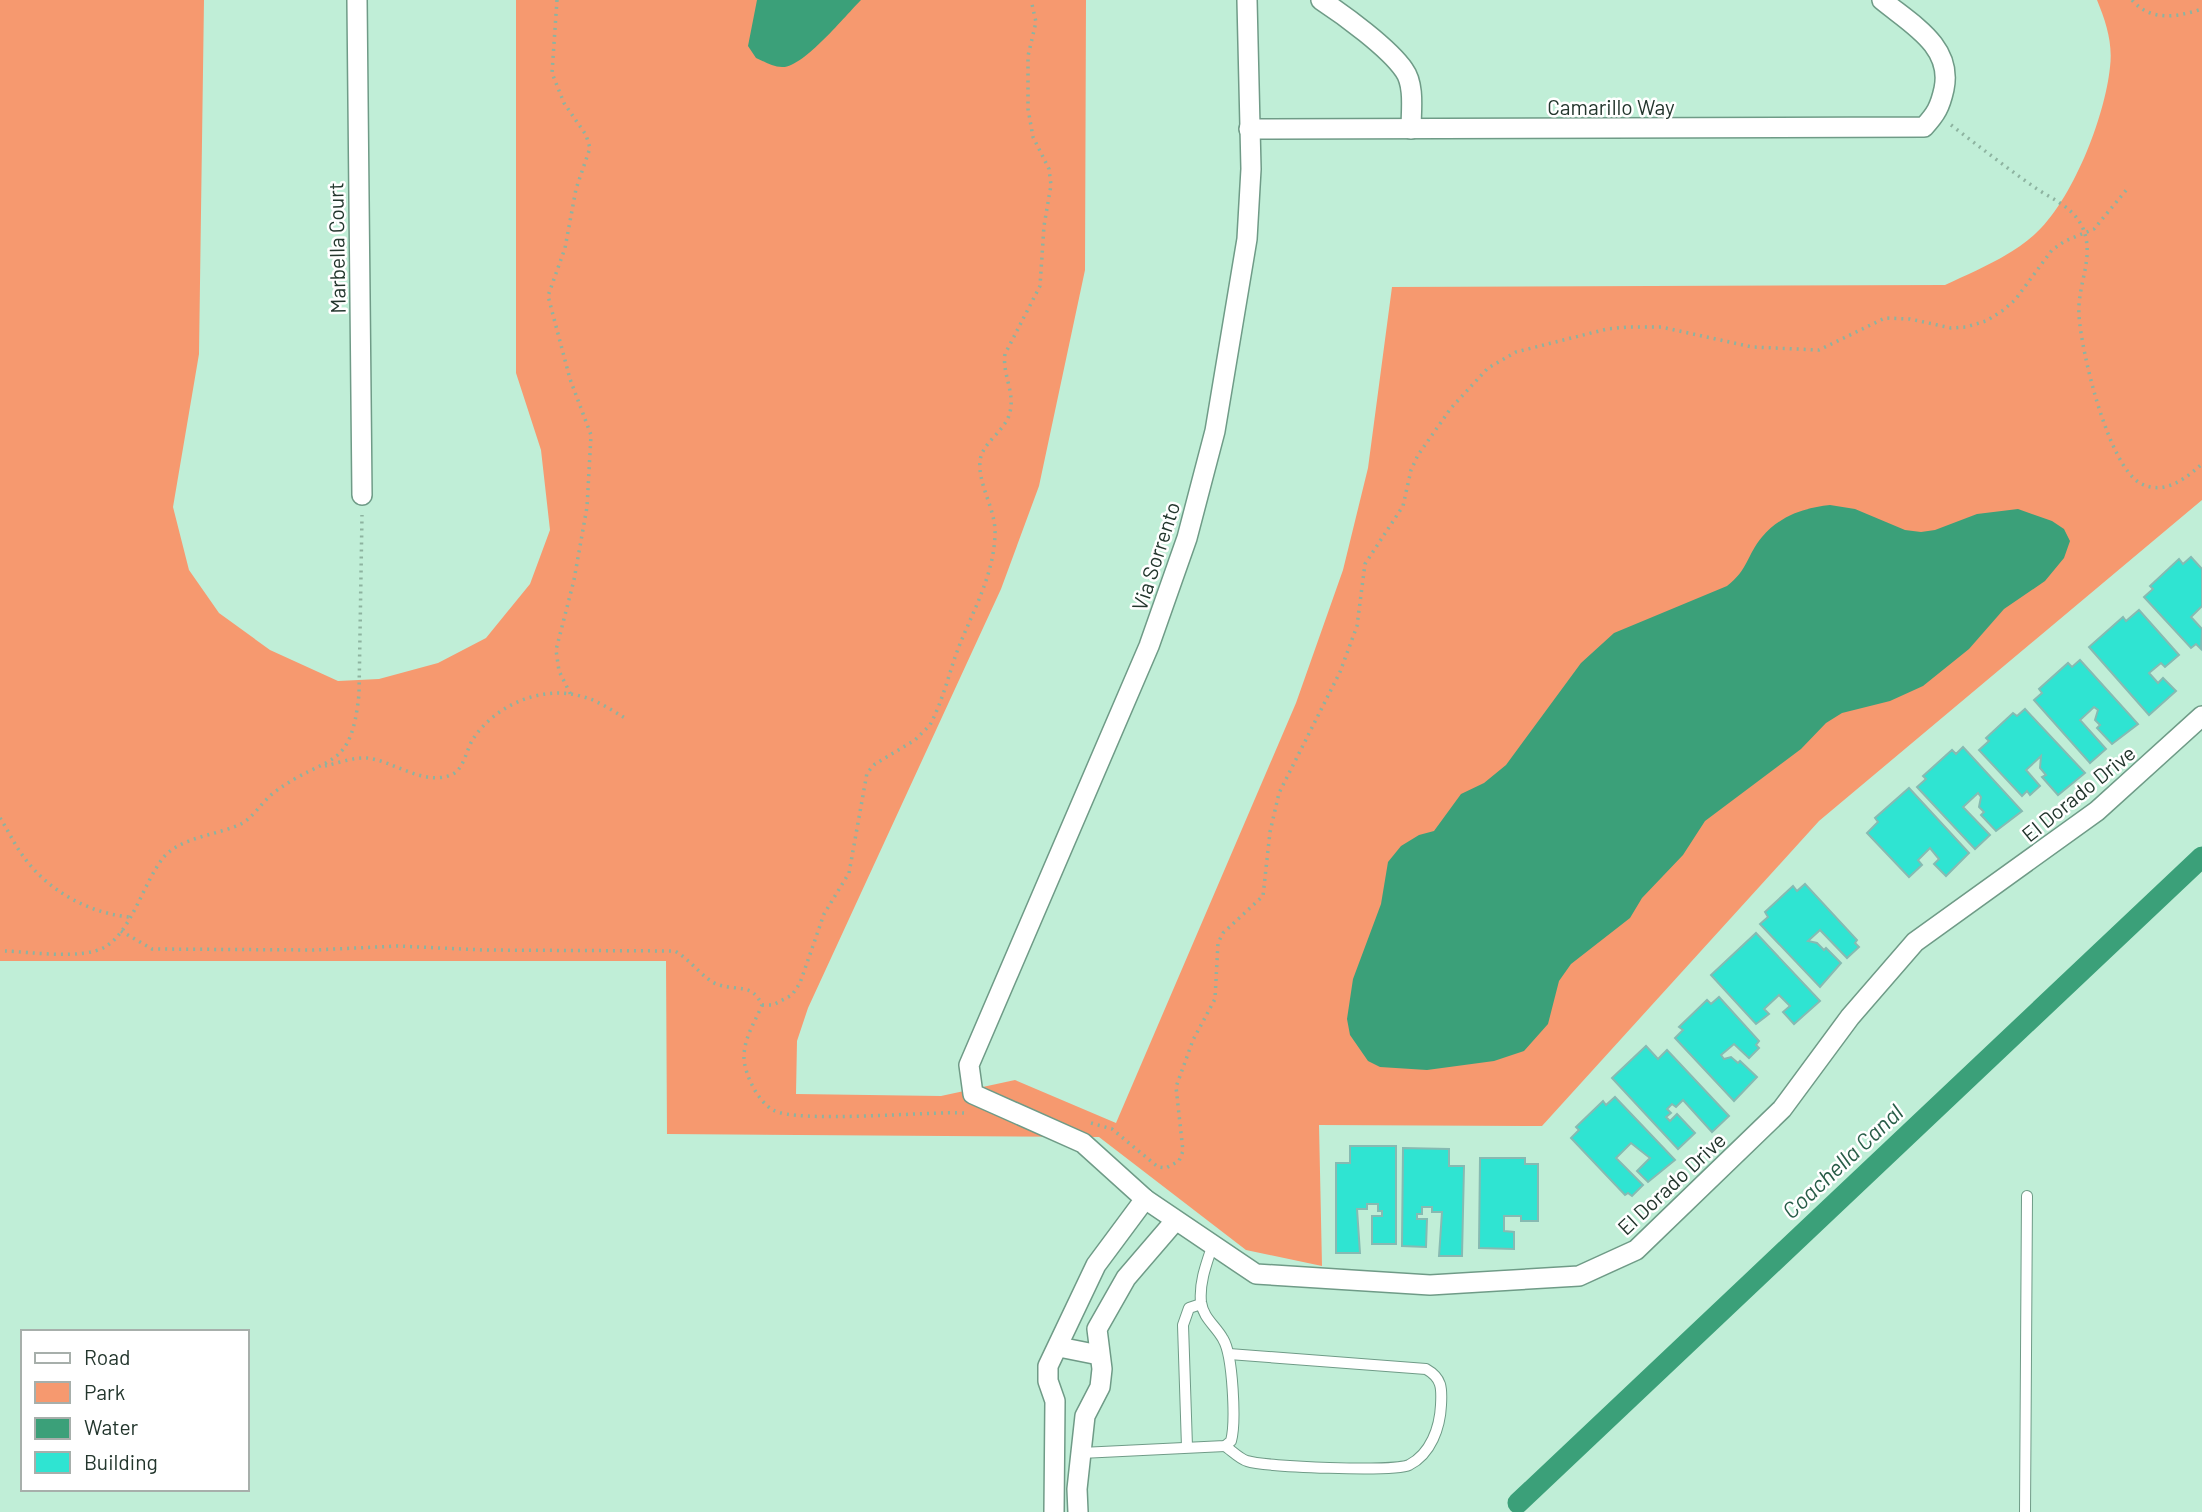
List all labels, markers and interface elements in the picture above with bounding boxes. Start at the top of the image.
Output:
street label: Camarillo Way [1547,94,1675,119]
street label: Marbella Court [322,182,350,314]
street label: Via Sorrento [1126,498,1184,614]
street label: El Dorado Drive [2016,740,2140,846]
water label: Coachella Canal [1776,1098,1908,1224]
street label: El Dorado Drive [1612,1127,1730,1239]
legend [21,1330,248,1491]
text: Road [84,1344,130,1369]
text: Park [84,1379,125,1404]
text: Water [84,1414,139,1439]
text: Building [84,1449,158,1474]

